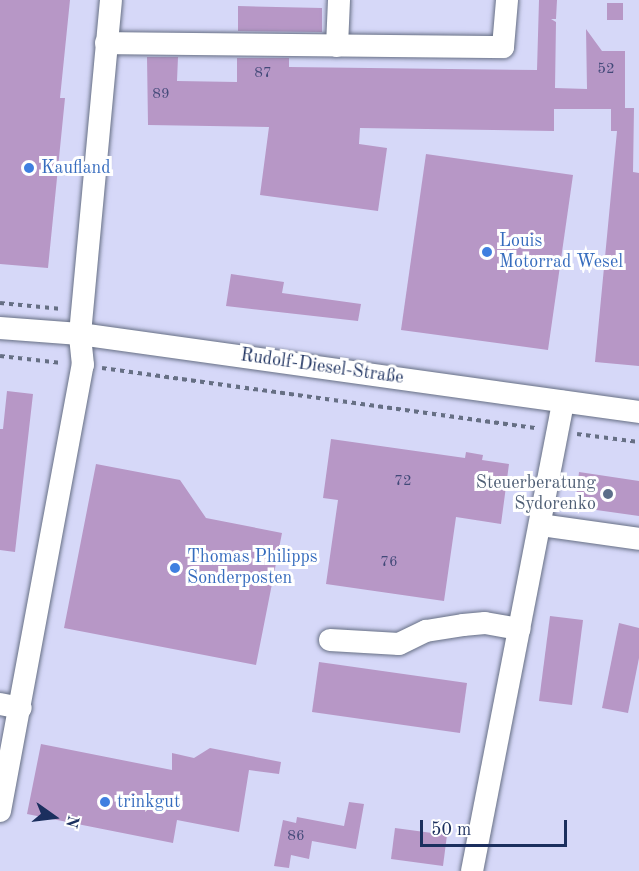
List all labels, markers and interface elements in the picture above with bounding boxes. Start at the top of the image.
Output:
house number: 52 [597,61,615,79]
house number: 87 [254,65,272,83]
house number: 89 [152,86,170,104]
place label: Kaufland [41,157,111,179]
marker: Kaufland [22,161,36,175]
place label: Louis Motorrad Wesel [499,231,623,274]
marker: Louis Motorrad Wesel [480,245,494,259]
street label: Rudolf-Diesel-Straße [239,345,405,389]
house number: 72 [394,473,412,491]
place label: Steuerberatung Sydorenko [476,473,596,516]
marker: Steuerberatung Sydorenko [601,487,615,501]
place label: Thomas Philipps Sonderposten [187,547,318,590]
house number: 76 [380,554,398,572]
marker: Thomas Philipps Sonderposten [168,561,182,575]
north arrow [24,787,84,847]
place label: trinkgut [117,791,180,813]
marker: trinkgut [98,795,112,809]
scale bar [423,808,570,846]
text: N [62,813,81,829]
text: 50 m [431,821,471,839]
house number: 86 [287,828,305,846]

